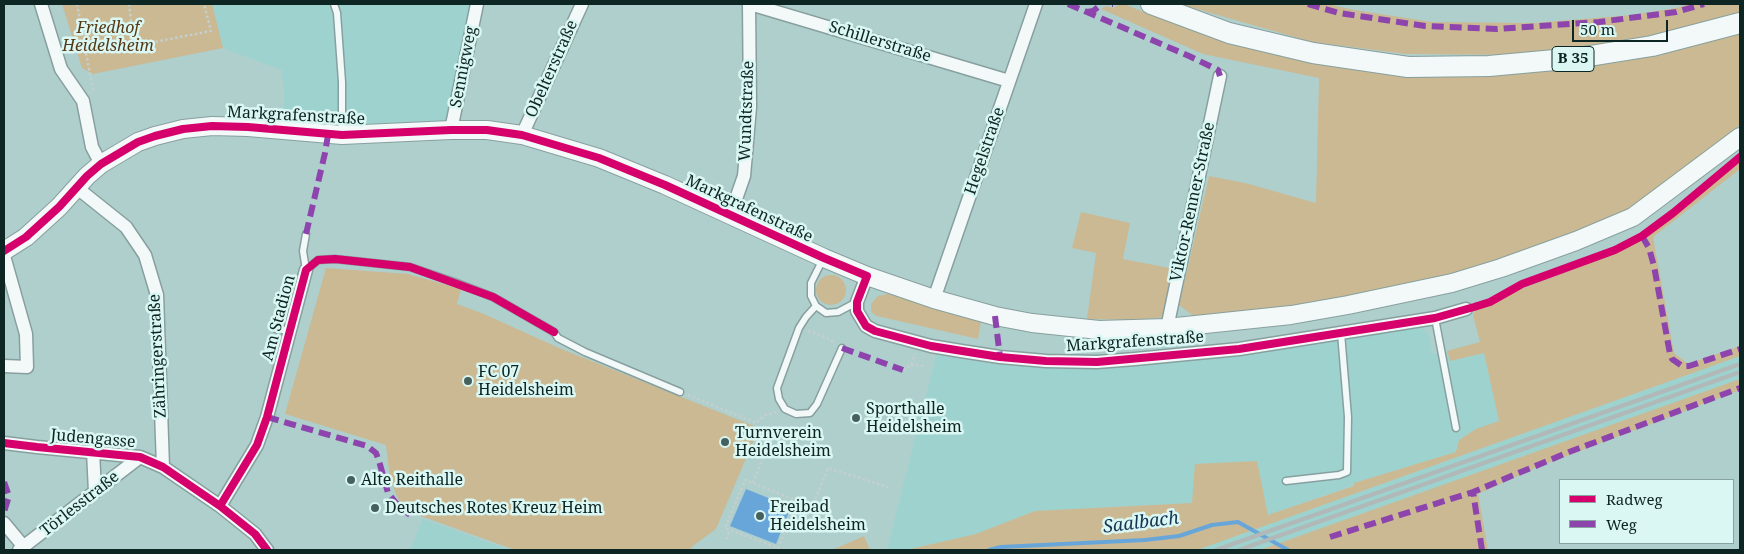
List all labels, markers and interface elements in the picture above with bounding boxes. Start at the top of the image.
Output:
scale bar [1574,10,1670,42]
street label: Obelterstraße [522,17,582,121]
street label: Schillerstraße [827,17,933,67]
park label: Friedhof Heidelsheim [62,18,154,56]
text: 50 m [1580,19,1615,39]
street label: Sennigweg [447,25,481,109]
road number: B 35 [1552,46,1594,72]
street label: Wundtstraße [736,60,758,162]
street label: Markgrafenstraße [226,103,366,129]
street label: Hegelstraße [961,105,1009,197]
street label: Viktor-Renner-Straße [1167,120,1219,284]
street label: Markgrafenstraße [682,171,816,247]
street label: Am Stadion [258,273,300,363]
street label: Zähringerstraße [145,293,171,419]
street label: Markgrafenstraße [1065,328,1205,356]
place label: FC 07 Heidelsheim [478,362,574,400]
marker: FC 07 Heidelsheim [462,375,474,387]
place label: Sporthalle Heidelsheim [866,399,962,437]
marker: Sporthalle Heidelsheim [850,412,862,424]
place label: Turnverein Heidelsheim [735,423,831,461]
street label: Judengasse [50,426,136,452]
marker: Turnverein Heidelsheim [719,436,731,448]
street label: Törlesstraße [37,467,123,541]
place label: Alte Reithalle [361,470,463,490]
marker: Alte Reithalle [345,474,357,486]
legend [1559,479,1734,544]
text: Radweg [1606,489,1663,509]
place label: Freibad Heidelsheim [770,497,866,535]
place label: Deutsches Rotes Kreuz Heim [385,498,603,518]
marker: Deutsches Rotes Kreuz Heim [369,502,381,514]
water label: Saalbach [1102,508,1180,538]
marker: Freibad Heidelsheim [754,510,766,522]
text: Weg [1606,514,1637,534]

